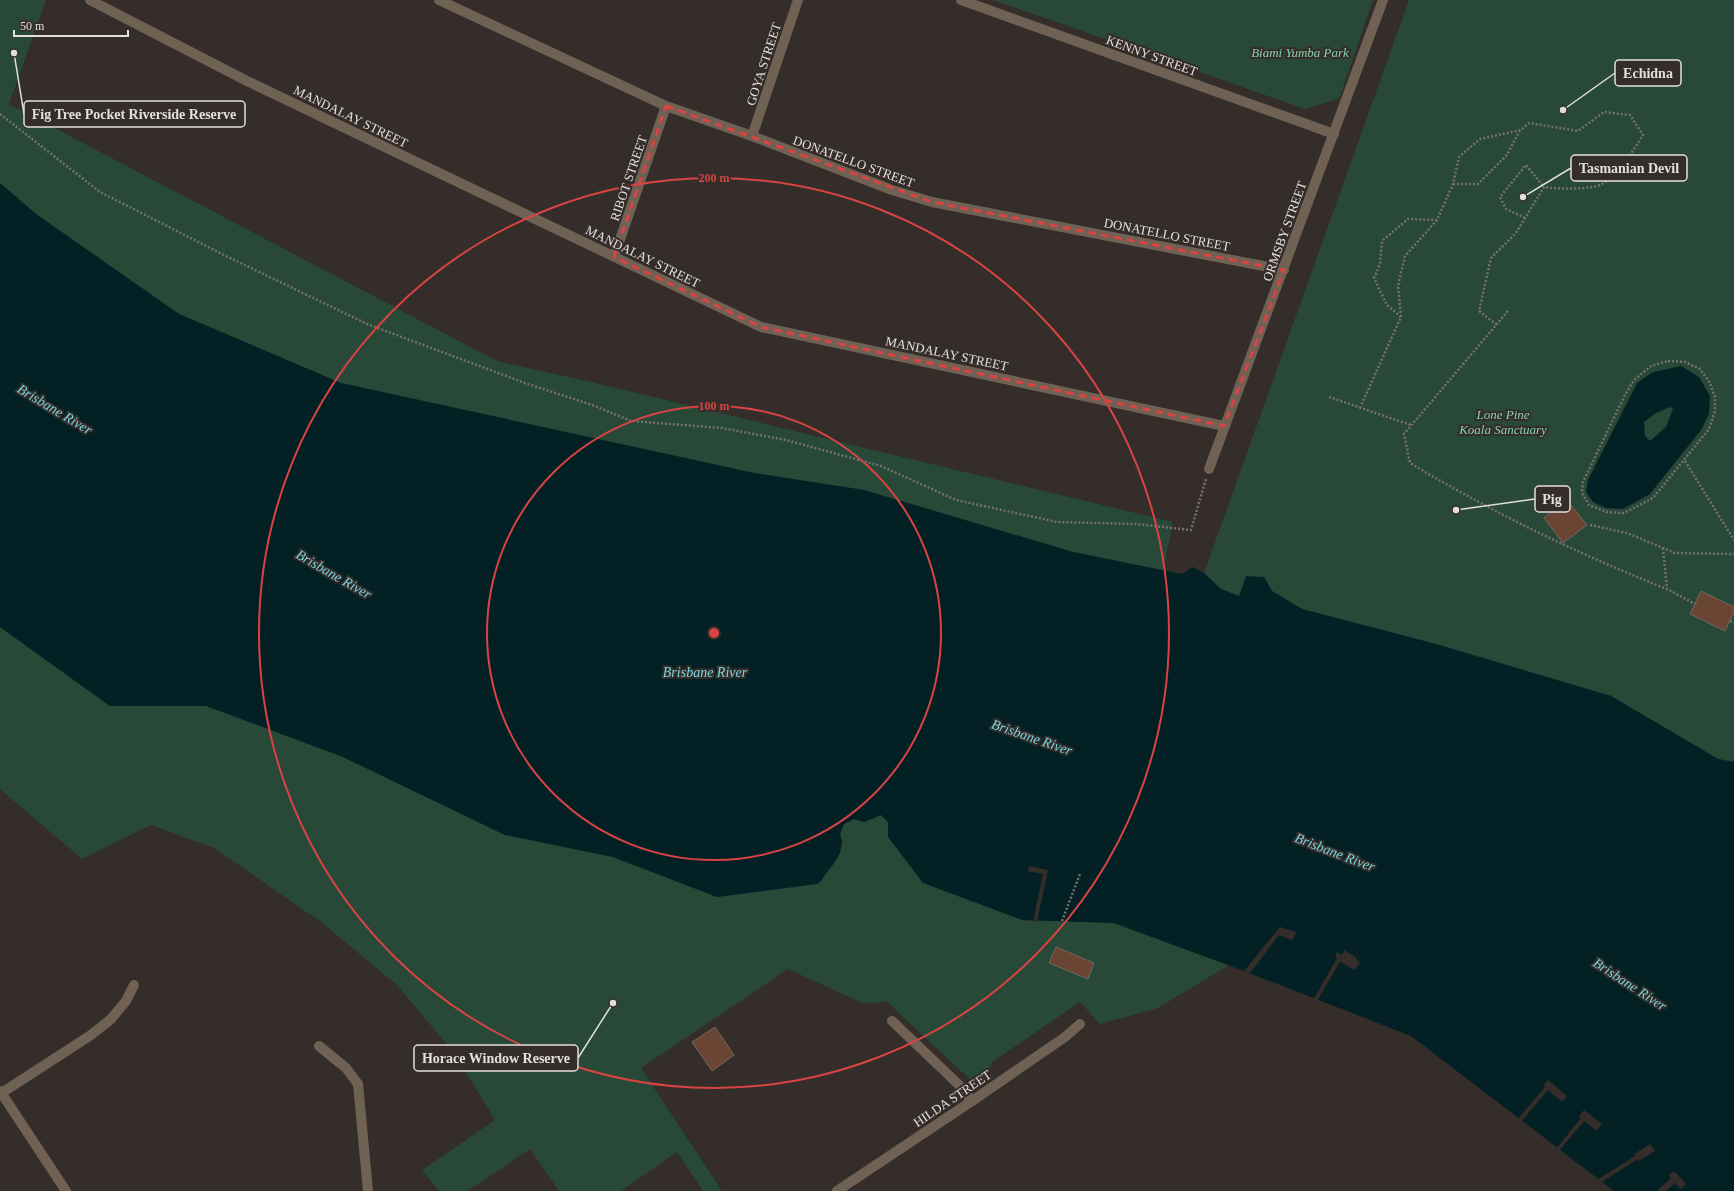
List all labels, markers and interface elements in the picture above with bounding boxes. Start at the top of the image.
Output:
scale bar [14,12,128,38]
text: 50 m [20,19,45,33]
street label: GOYA STREET [743,21,784,108]
street label: KENNY STREET [1104,32,1200,79]
park label: Biami Yumba Park [1251,45,1349,60]
callout: Echidna [1615,60,1681,86]
text: Echidna [1623,66,1673,81]
street label: MANDALAY STREET [291,82,410,151]
callout: Fig Tree Pocket Riverside Reserve [24,101,245,127]
text: Fig Tree Pocket Riverside Reserve [32,107,236,122]
street label: RIBOT STREET [607,133,650,223]
street label: DONATELLO STREET [791,133,917,190]
callout: Tasmanian Devil [1571,155,1687,181]
text: Tasmanian Devil [1579,161,1679,176]
text: 200 m [699,171,730,185]
street label: ORMSBY STREET [1259,179,1310,283]
street label: DONATELLO STREET [1103,215,1231,254]
street label: MANDALAY STREET [583,222,702,291]
street label: MANDALAY STREET [884,333,1010,374]
water label: Brisbane River [15,381,95,438]
text: 100 m [699,399,730,413]
park label: Lone Pine Koala Sanctuary [1458,407,1547,437]
callout: Pig [1535,486,1570,512]
text: Pig [1542,492,1562,507]
water label: Brisbane River [293,547,375,602]
centre of rings [707,626,721,640]
water label: Brisbane River [663,665,748,680]
water label: Brisbane River [990,717,1075,758]
water label: Brisbane River [1293,830,1377,875]
water label: Brisbane River [1590,955,1670,1014]
callout: Horace Window Reserve [414,1045,578,1071]
text: Horace Window Reserve [422,1051,570,1066]
street label: HILDA STREET [911,1067,994,1130]

